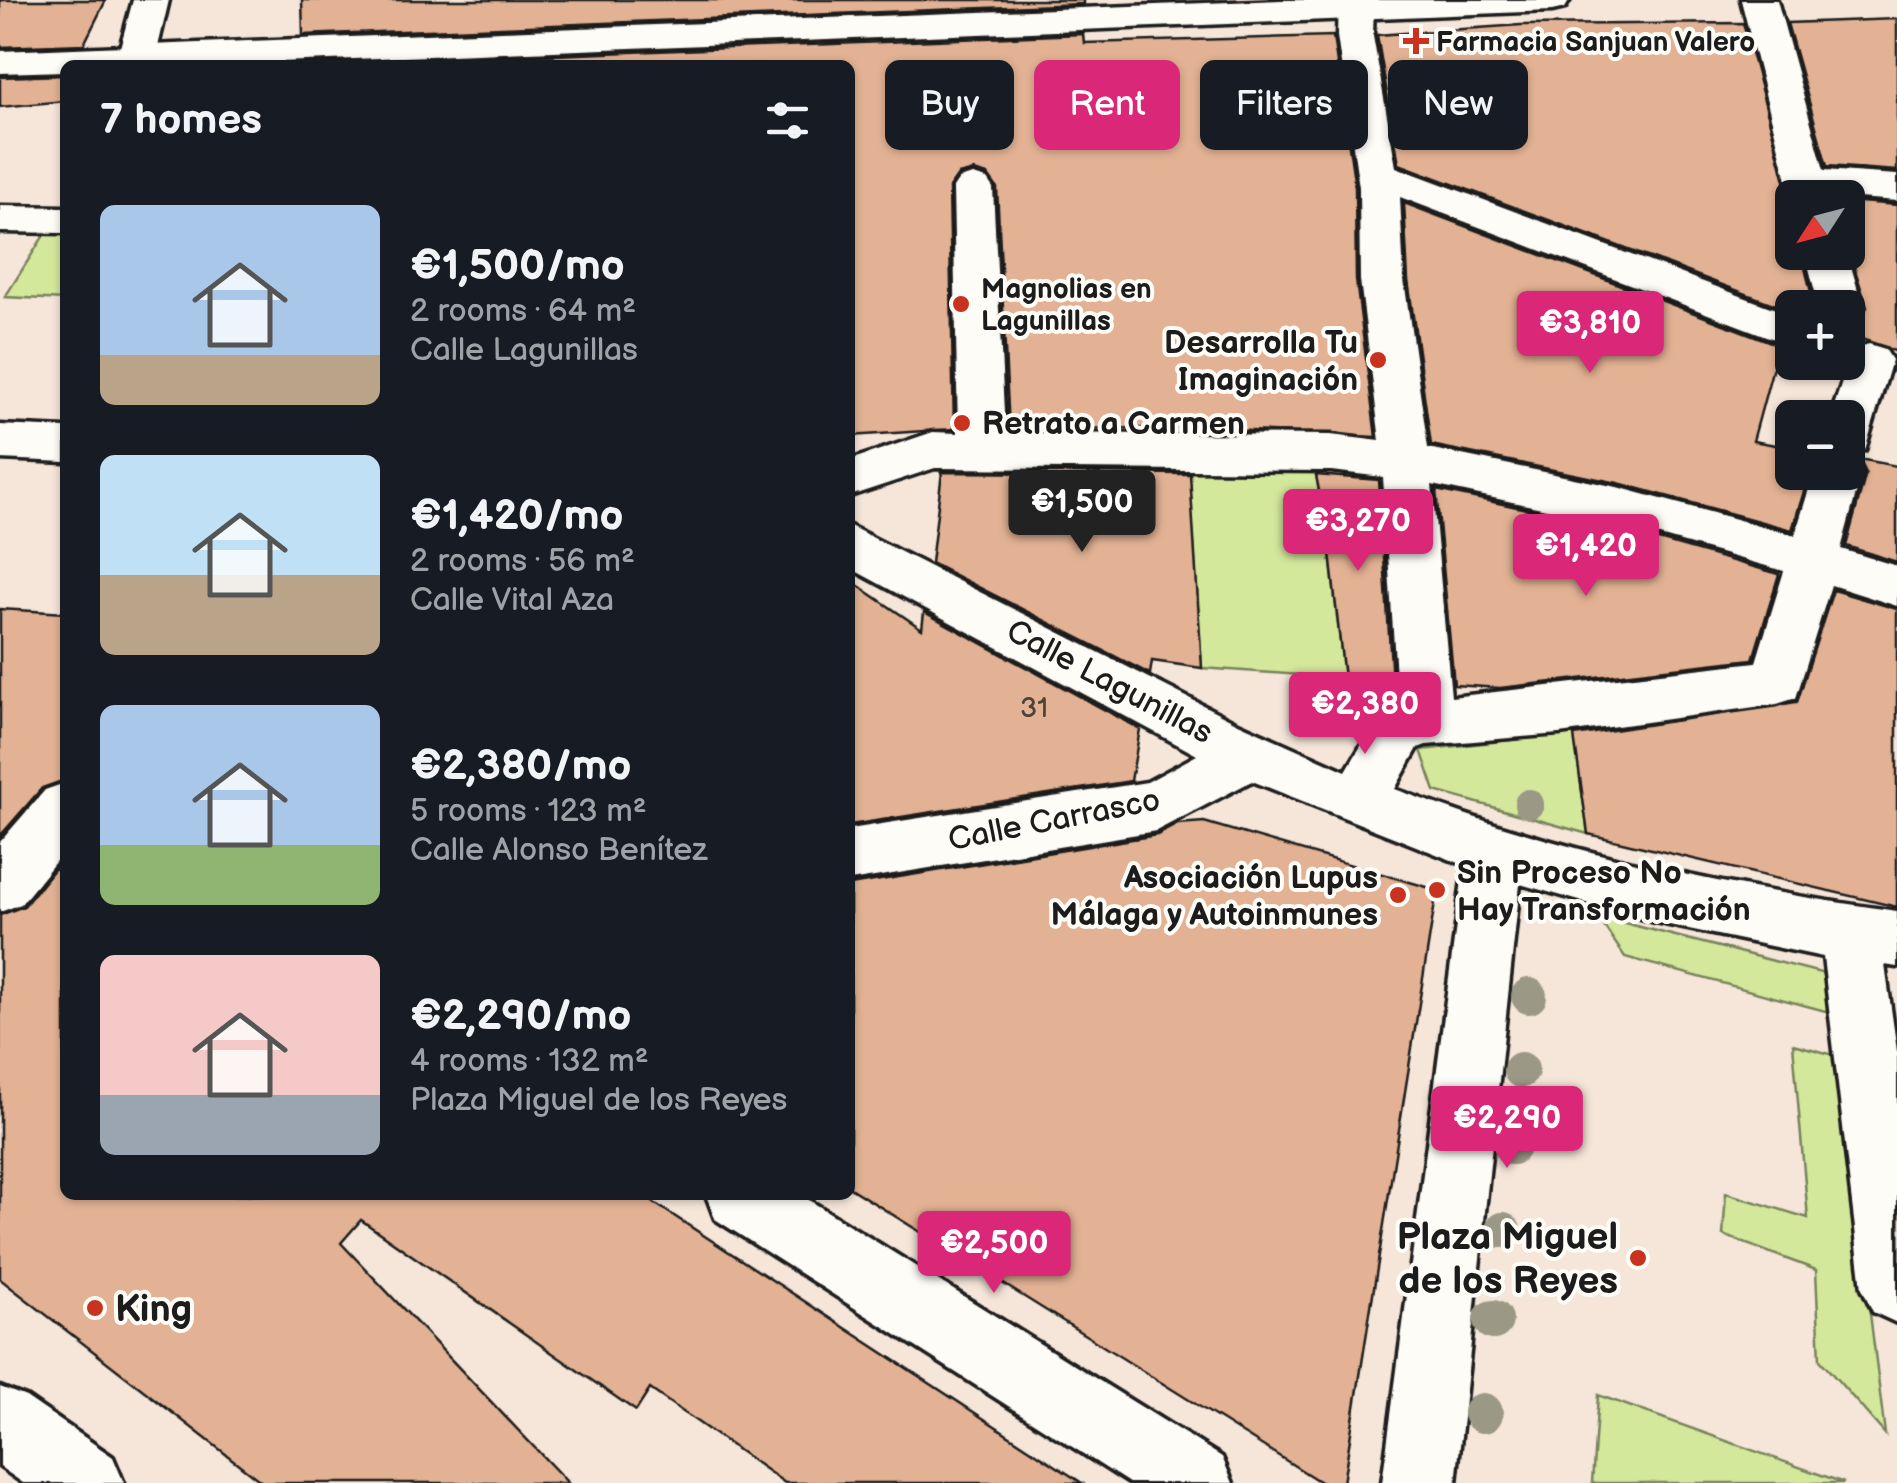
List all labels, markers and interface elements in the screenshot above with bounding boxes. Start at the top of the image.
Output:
place label: Farmacia Sanjuan Valero [1436,26,1755,59]
marker: Farmacia Sanjuan Valero [1405,30,1427,52]
chip: Buy [885,60,1014,150]
chip: Rent [1034,60,1180,150]
chip: Filters [1200,60,1368,150]
chip: New [1388,60,1528,150]
icon: filters [760,93,815,148]
text: 7 homes [100,95,262,146]
north arrow [1775,180,1865,270]
map controls [1775,180,1865,490]
text: €1,500/mo [410,241,625,292]
icon: home [180,245,300,365]
place label: Magnolias en Lagunillas [981,273,1152,338]
button: + [1775,290,1865,380]
pin: €3,810 [1509,291,1671,376]
text: 2 rooms · 64 m² [410,292,636,331]
marker: Magnolias en Lagunillas [950,293,972,315]
text: €3,810 [1539,304,1641,343]
place label: Desarrolla Tu Imaginación [1164,324,1358,400]
text: Calle Lagunillas [410,331,638,370]
marker: Desarrolla Tu Imaginación [1367,349,1389,371]
button: − [1775,400,1865,490]
place label: Retrato a Carmen [982,405,1245,444]
marker: Retrato a Carmen [951,412,973,434]
pin: €1,500 [1001,470,1163,555]
text: €1,500 [1030,483,1134,522]
pin: €3,270 [1277,489,1439,574]
text: €1,420/mo [410,491,623,542]
icon: home [180,495,300,615]
text: €3,270 [1305,502,1411,541]
pin: €1,420 [1505,514,1667,599]
text: €1,420 [1535,527,1637,566]
text: 2 rooms · 56 m² [410,542,635,581]
text: Calle Vital Aza [410,581,614,620]
street label: Calle Lagunillas [1000,612,1219,753]
pin: €2,380 [1284,672,1446,757]
text: €2,380 [1311,685,1419,724]
house number: 31 [1020,692,1048,725]
text: €2,380/mo [410,741,632,792]
icon: home [180,745,300,865]
street label: Calle Carrasco [945,781,1164,860]
text: 5 rooms · 123 m² [410,792,647,831]
text: Calle Alonso Benítez [410,831,708,870]
place label: Sin Proceso No Hay Transformación [1457,854,1751,930]
place label: Asociación Lupus Málaga y Autoinmunes [1050,859,1378,935]
marker: Sin Proceso No Hay Transformación [1426,879,1448,901]
marker: Asociación Lupus Málaga y Autoinmunes [1387,884,1409,906]
text: €2,290/mo [410,991,632,1042]
icon: home [180,995,300,1115]
text: 4 rooms · 132 m² [410,1042,648,1081]
text: Plaza Miguel de los Reyes [410,1081,787,1120]
pin: €2,290 [1426,1086,1588,1171]
text: €2,290 [1453,1099,1561,1138]
pin: €2,500 [913,1211,1075,1296]
place label: Plaza Miguel de los Reyes [1397,1215,1618,1304]
text: €2,500 [940,1224,1048,1263]
marker: Plaza Miguel de los Reyes [1627,1247,1649,1269]
place label: King [115,1287,192,1332]
marker: King [84,1297,106,1319]

